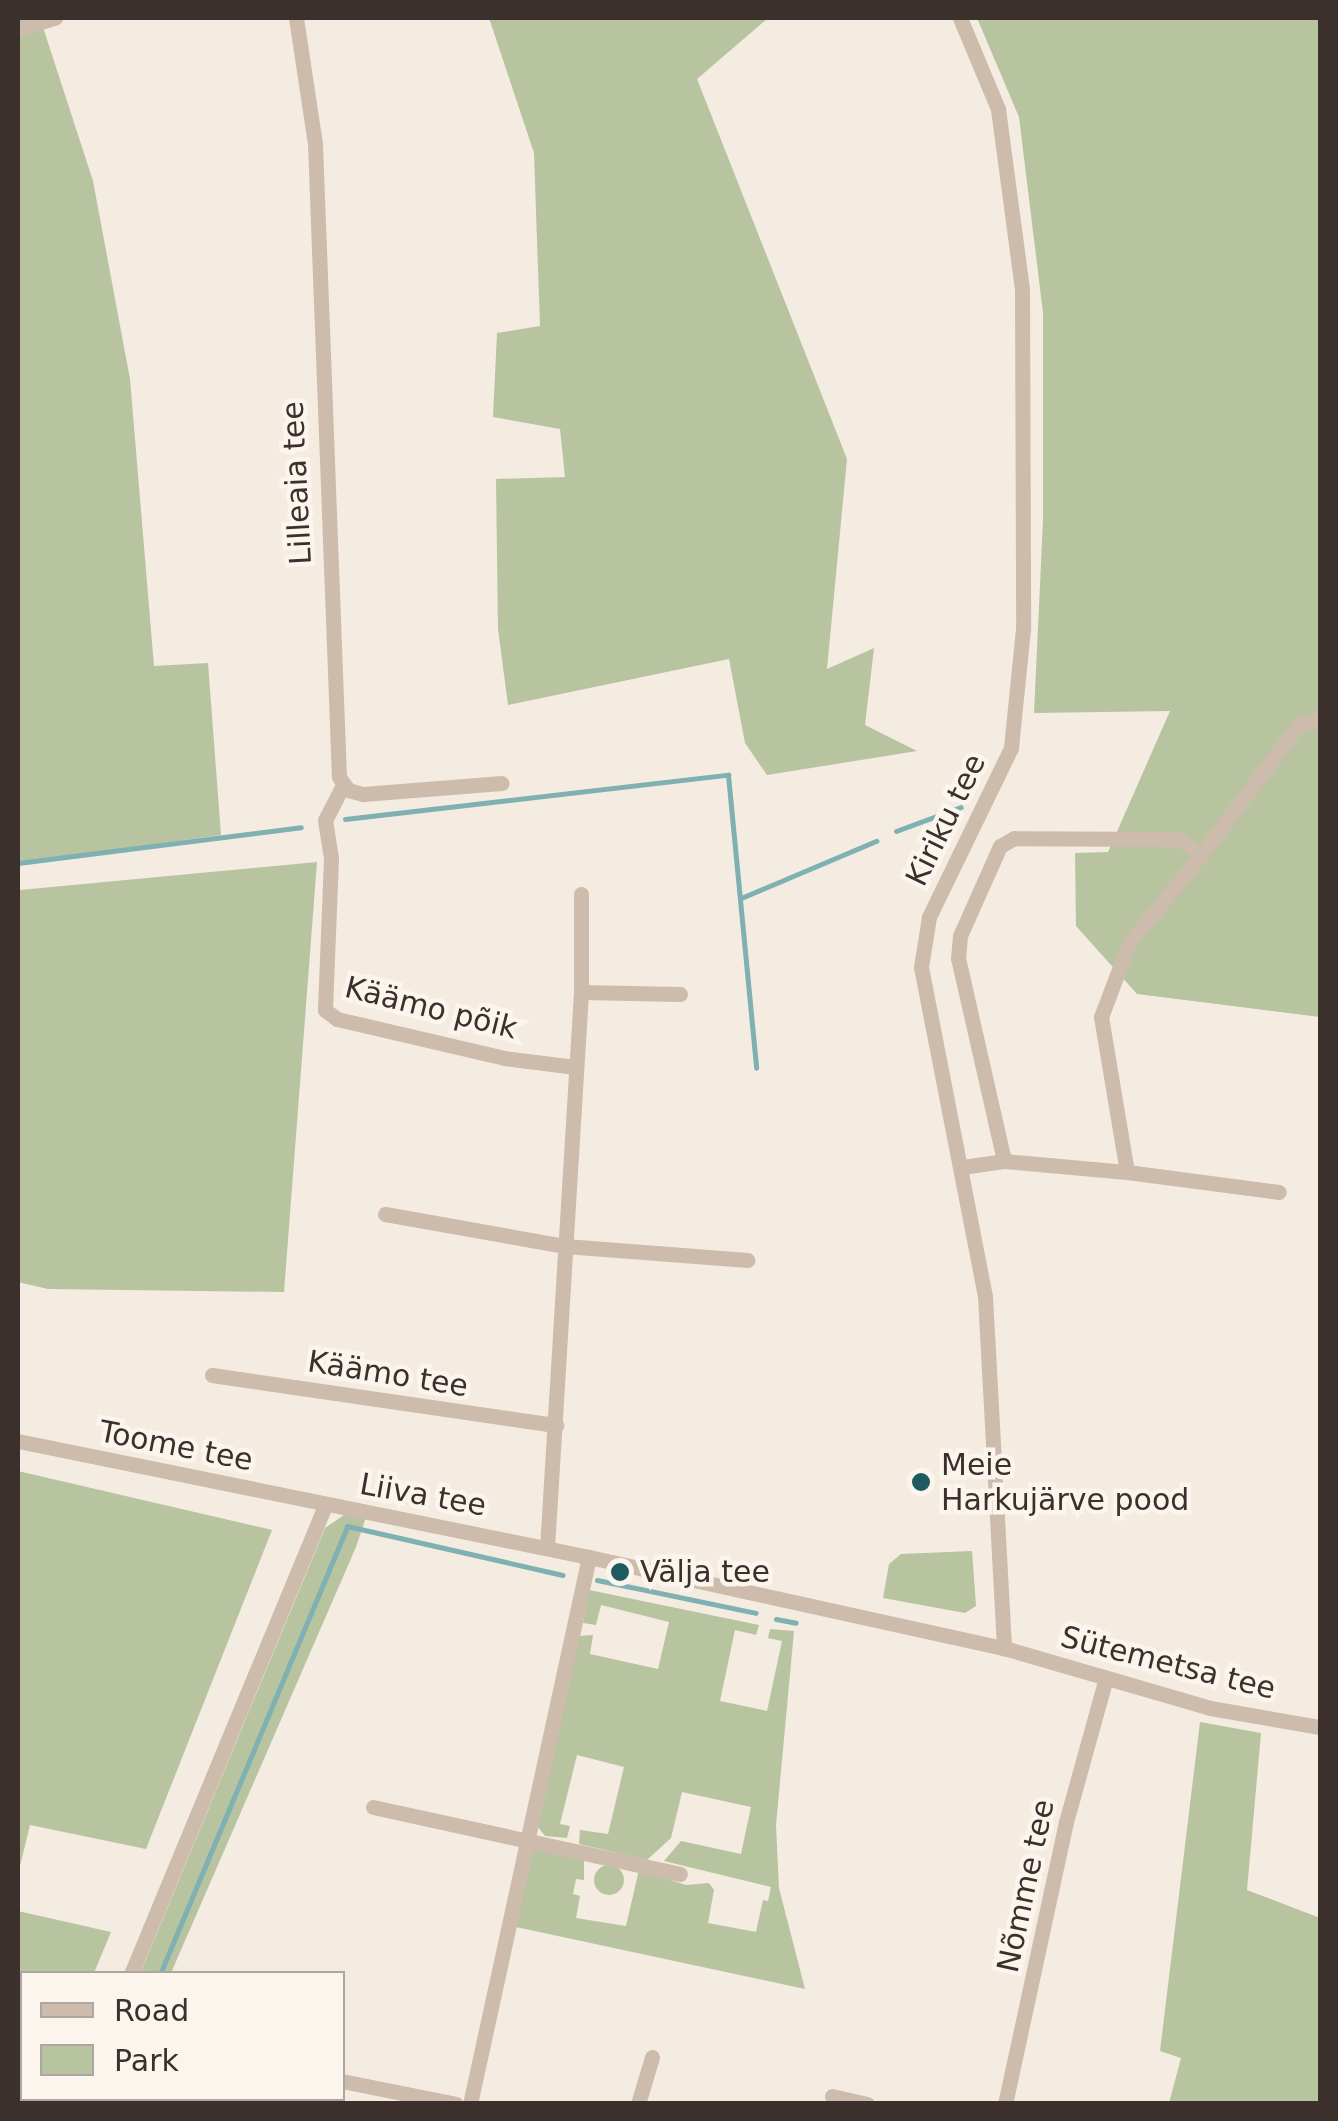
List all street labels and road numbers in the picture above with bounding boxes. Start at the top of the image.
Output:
street label: Lilleaia tee [275,400,319,566]
street label: Kiriku tee [899,748,993,892]
street label: Käämo põik [341,969,521,1047]
street label: Käämo tee [305,1344,471,1404]
street label: Toome tee [96,1413,256,1479]
street label: Liiva tee [357,1466,489,1524]
street label: Sütemetsa tee [1057,1619,1279,1707]
street label: Nõmme tee [990,1796,1062,1976]

